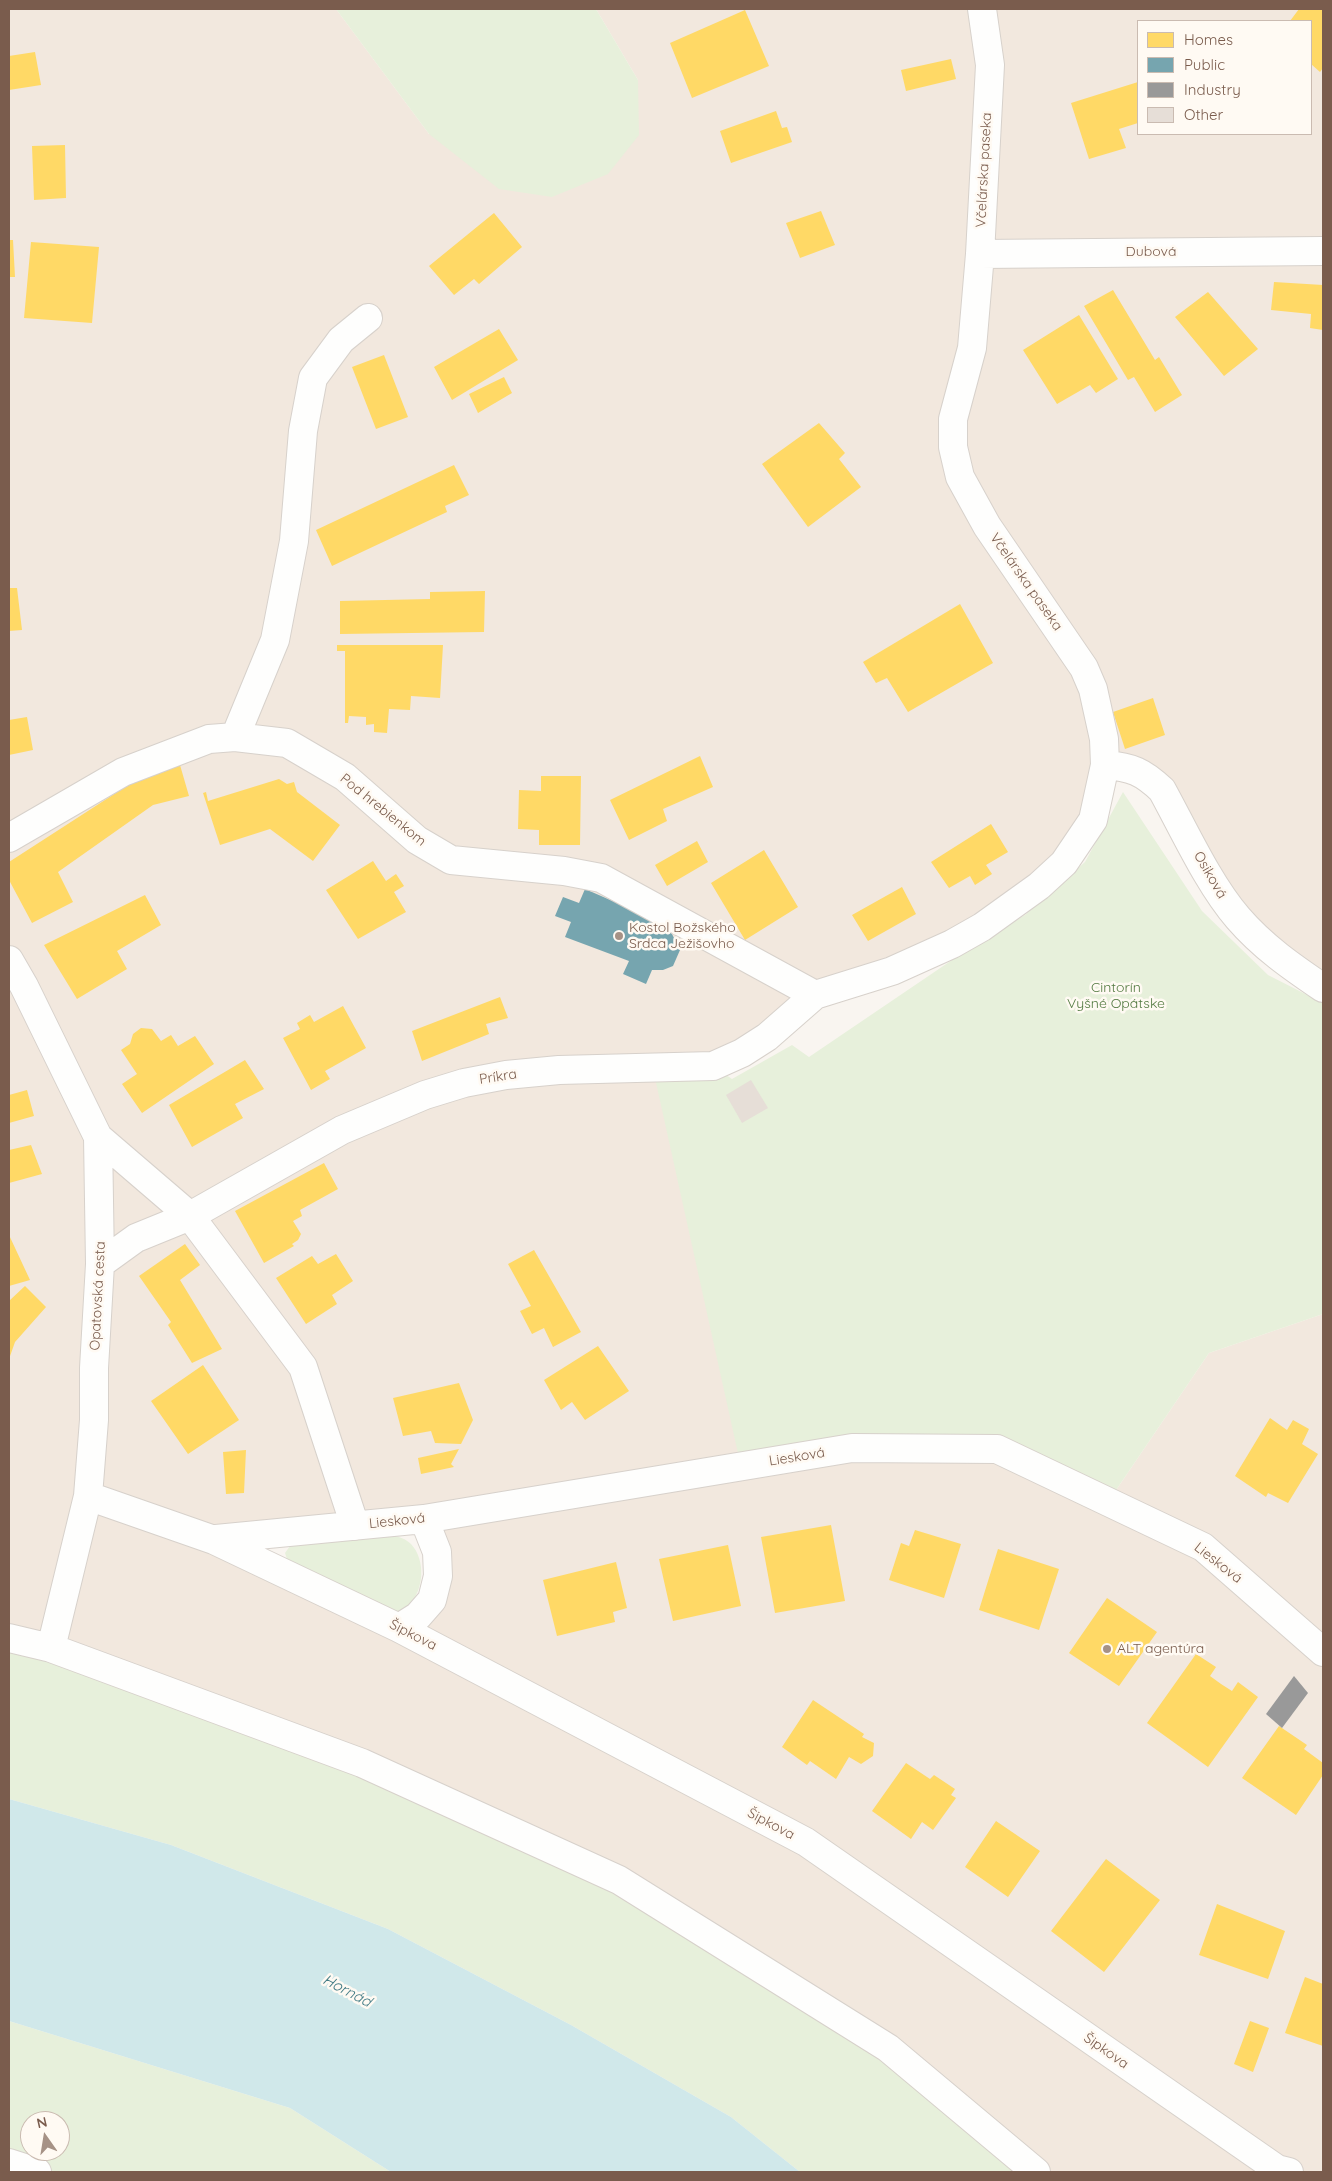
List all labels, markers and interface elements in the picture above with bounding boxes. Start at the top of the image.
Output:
legend [1137,20,1312,135]
text: Homes [1184,30,1233,49]
text: Public [1184,55,1225,74]
text: Industry [1184,80,1241,99]
text: Other [1184,105,1223,124]
street label: Včelárska paseka [973,112,995,228]
street label: Dubová [1126,244,1176,260]
street label: Včelárska paseka [986,530,1066,634]
street label: Pod hrebienkom [337,770,429,850]
street label: Osiková [1190,848,1230,902]
place label: Kostol Božského Srdca Ježišovho [629,920,736,952]
marker: Kostol Božského Srdca Ježišovho [613,930,625,942]
park label: Cintorín Vyšné Opátske [1067,980,1165,1012]
street label: Príkra [478,1066,518,1088]
street label: Opatovská cesta [87,1241,109,1351]
street label: Liesková [768,1444,826,1470]
street label: Liesková [368,1510,426,1532]
street label: Liesková [1191,1539,1245,1587]
street label: Šipkova [387,1616,439,1654]
place label: ALT agentúra [1117,1641,1204,1657]
marker: ALT agentúra [1101,1643,1113,1655]
street label: Šipkova [745,1805,797,1843]
water label: Hornád [320,1971,374,2011]
street label: Šipkova [1080,2030,1132,2072]
north arrow [20,2111,70,2161]
text: N [35,2112,49,2132]

